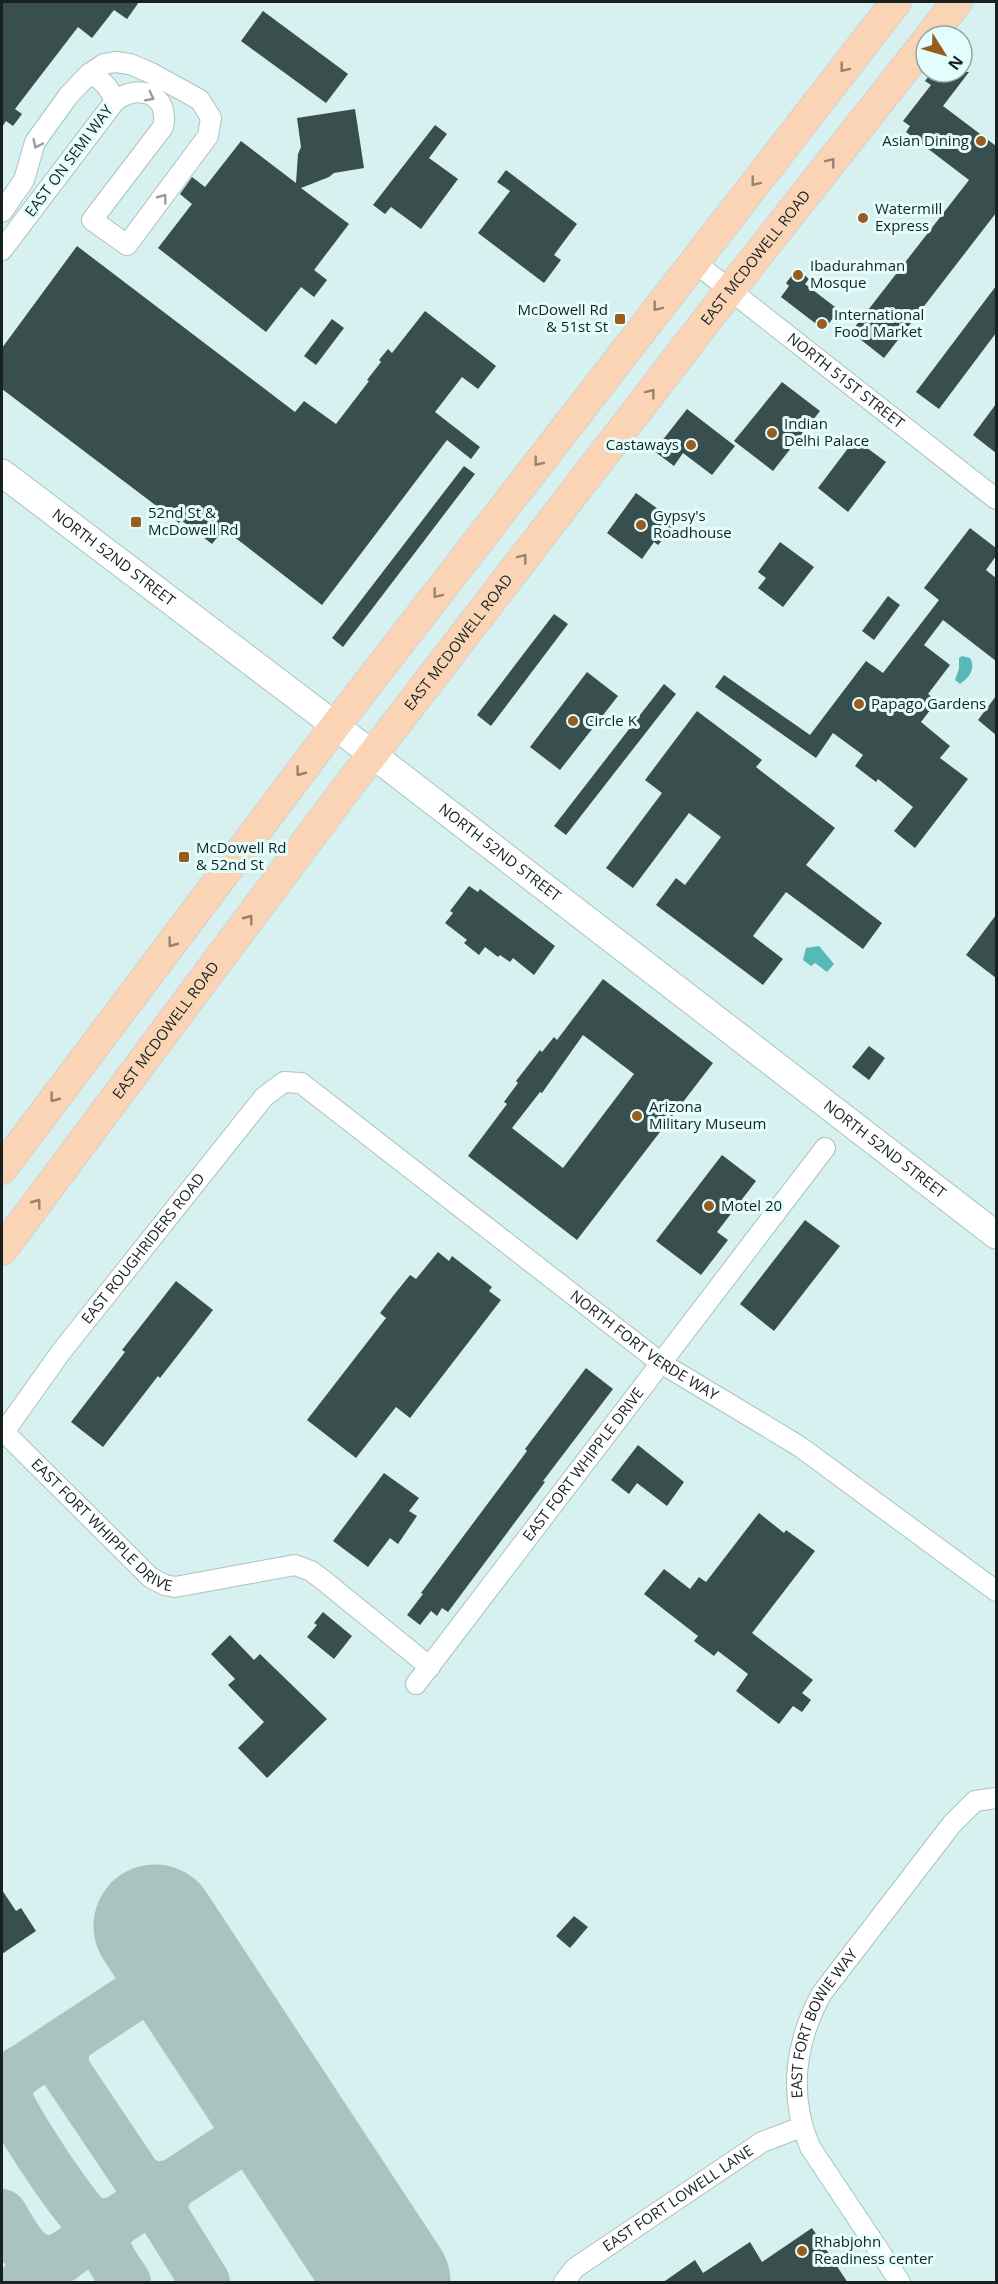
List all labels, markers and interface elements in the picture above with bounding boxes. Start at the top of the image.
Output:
north arrow [914,24,974,84]
text: N [943,51,969,75]
one-way arrow [840,61,851,72]
one-way arrow [144,89,155,101]
street label: EAST ON SEMI WAY [20,100,117,220]
place label: Asian Dining [882,130,969,150]
marker: Asian Dining [974,134,988,148]
one-way arrow [32,137,44,148]
one-way arrow [824,158,835,169]
one-way arrow [751,175,762,186]
street label: EAST MCDOWELL ROAD [695,185,814,329]
one-way arrow [155,193,166,204]
place label: Watermill Express [875,198,942,235]
marker: Watermill Express [856,211,870,225]
place label: Ibadurahman Mosque [810,255,905,292]
marker: Ibadurahman Mosque [791,268,805,282]
place label: McDowell Rd & 51st St [517,299,608,336]
one-way arrow [654,301,665,312]
place label: International Food Market [834,304,924,341]
marker: McDowell Rd & 51st St [613,312,627,326]
marker: International Food Market [815,317,829,331]
street label: NORTH 51ST STREET [783,328,909,433]
one-way arrow [644,388,655,399]
place label: Indian Delhi Palace [784,413,869,450]
marker: Indian Delhi Palace [765,426,779,440]
place label: Castaways [606,434,679,454]
marker: Castaways [684,438,698,452]
one-way arrow [535,455,546,466]
place label: 52nd St & McDowell Rd [148,502,239,539]
street label: NORTH 52ND STREET [49,504,180,610]
place label: Gypsy's Roadhouse [653,505,732,542]
marker: 52nd St & McDowell Rd [129,515,143,529]
marker: Gypsy's Roadhouse [634,518,648,532]
one-way arrow [516,554,527,565]
street label: EAST MCDOWELL ROAD [399,570,517,714]
one-way arrow [433,587,444,598]
place label: Papago Gardens [871,693,986,713]
marker: Papago Gardens [852,697,866,711]
place label: Circle K [585,710,638,730]
marker: Circle K [566,714,580,728]
one-way arrow [296,766,307,777]
street label: NORTH 52ND STREET [435,798,566,906]
place label: McDowell Rd & 52nd St [196,837,287,874]
marker: McDowell Rd & 52nd St [177,850,191,864]
one-way arrow [242,915,253,926]
one-way arrow [168,936,179,947]
street label: EAST MCDOWELL ROAD [107,957,223,1103]
one-way arrow [51,1092,62,1103]
street label: NORTH 52ND STREET [820,1095,951,1202]
place label: Arizona Military Museum [649,1096,766,1133]
marker: Arizona Military Museum [630,1109,644,1123]
street label: EAST ROUGHRIDERS ROAD [76,1168,209,1328]
place label: Motel 20 [721,1195,782,1215]
one-way arrow [29,1199,40,1210]
marker: Motel 20 [702,1199,716,1213]
street label: NORTH FORT VERDE WAY [566,1285,723,1405]
street label: EAST FORT WHIPPLE DRIVE [518,1383,648,1545]
street label: EAST FORT WHIPPLE DRIVE [27,1454,174,1595]
street label: EAST FORT BOWIE WAY [786,1944,862,2099]
street label: EAST FORT LOWELL LANE [598,2140,757,2256]
place label: Rhabjohn Readiness center [814,2231,934,2268]
marker: Rhabjohn Readiness center [795,2244,809,2258]

